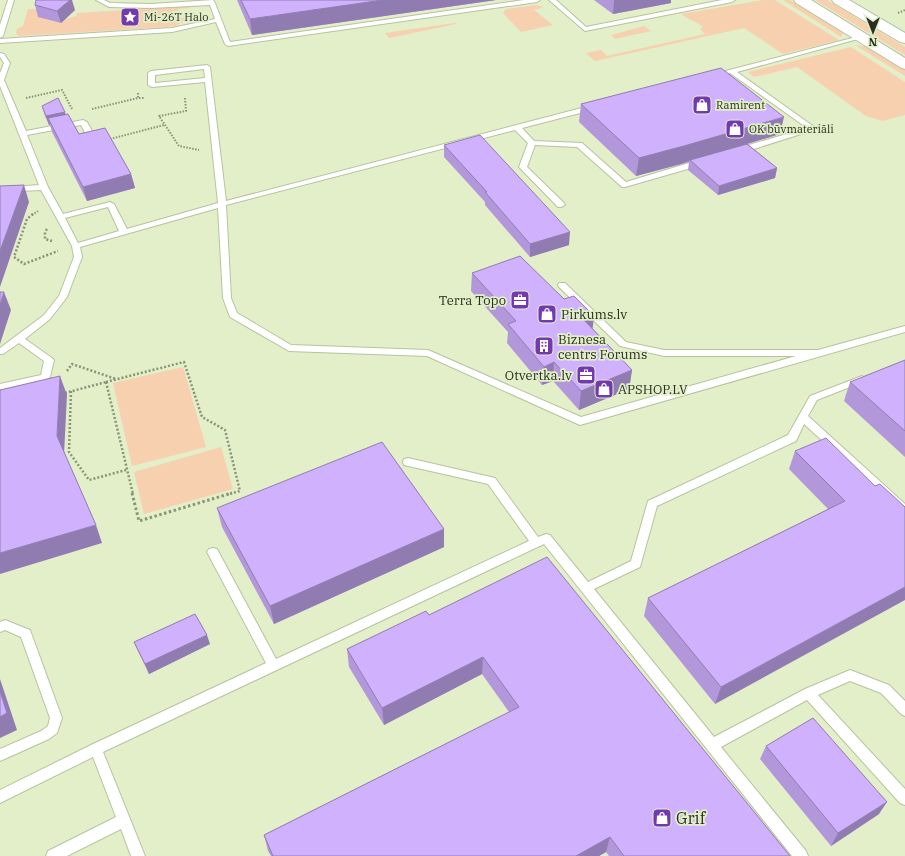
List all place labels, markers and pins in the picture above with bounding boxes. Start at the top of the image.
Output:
place icon: Mi-26T Halo [119,6,141,28]
place label: Mi-26T Halo [144,10,208,24]
shop icon: Ramirent [691,94,713,116]
place label: Ramirent [716,98,765,112]
shop icon: OK būvmateriāli [724,118,746,140]
place label: OK būvmateriāli [749,122,834,136]
office icon: Terra Topo [509,289,531,311]
place label: Terra Topo [439,292,506,309]
shop icon: Pirkums.lv [536,303,558,325]
place label: Pirkums.lv [561,306,627,323]
place label: Biznesa centrs Forums [558,331,647,363]
building icon: Biznesa centrs Forums [533,335,555,357]
office icon: Otvertka.lv [575,364,597,386]
place label: Otvertka.lv [505,367,572,384]
shop icon: APSHOP.LV [593,378,615,400]
place label: APSHOP.LV [618,381,688,398]
shop icon: Grif [651,807,673,829]
place label: Grif [676,808,707,828]

